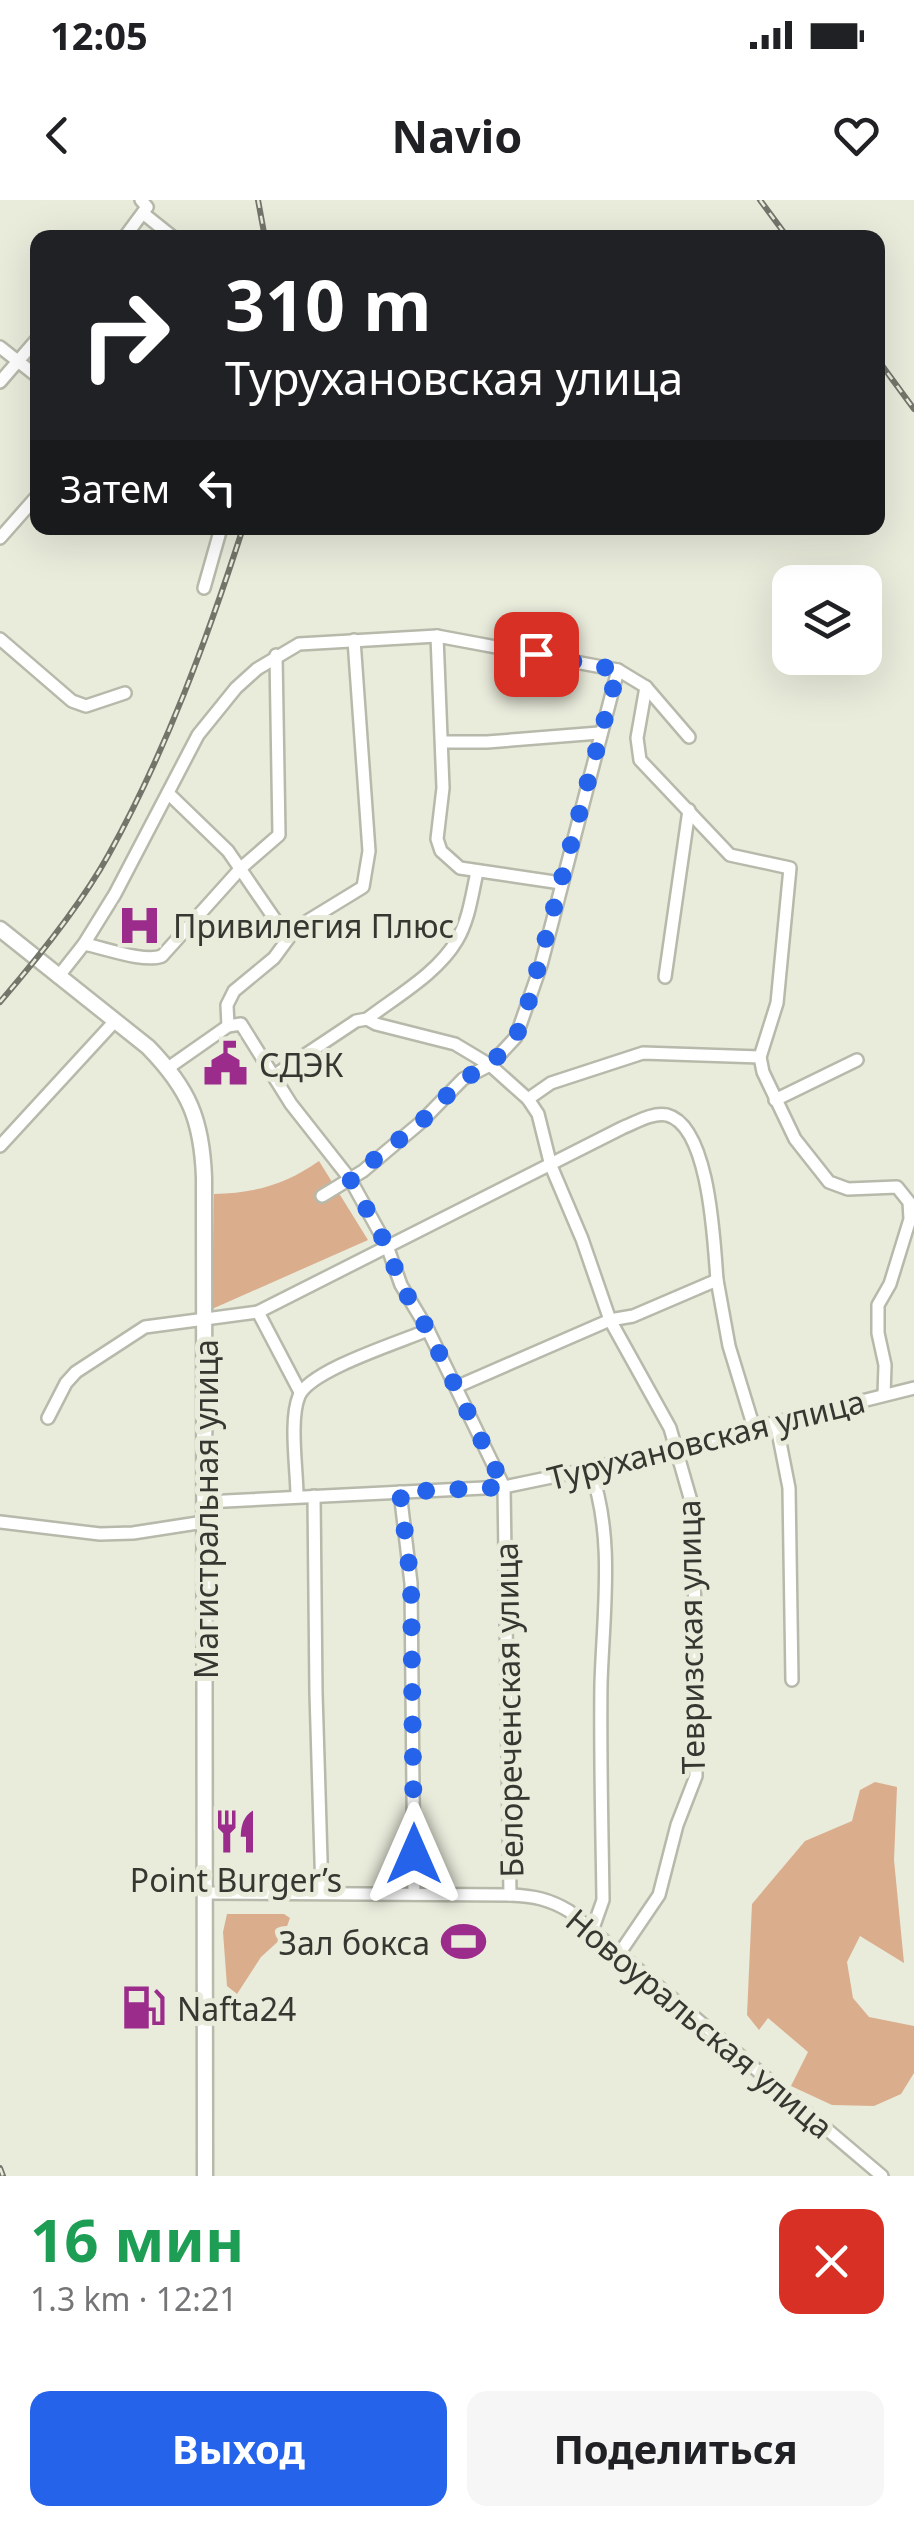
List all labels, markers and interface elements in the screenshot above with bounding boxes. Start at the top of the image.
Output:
text: 12:05 [50,9,148,61]
text: Navio [392,105,522,166]
icon: back [30,108,85,163]
icon: heart [829,108,884,163]
text: 310 m [225,256,432,352]
icon: right [60,270,190,400]
text: Турухановская улица [225,347,683,408]
icon: left [190,460,245,515]
text: Затем [60,462,170,514]
map controls [772,565,882,675]
button: layers [772,565,882,675]
pin [494,612,579,697]
icon: arrive [509,627,564,682]
hospital icon: Привилегия Плюс [116,901,164,949]
place label: Привилегия Плюс [173,904,454,947]
public building icon: СДЭК [202,1040,250,1088]
place label: СДЭК [259,1043,344,1086]
street label: Магистральная улица [184,1339,227,1679]
street label: Турухановская улица [543,1379,869,1499]
street label: Тевризская улица [666,1499,714,1775]
street label: Белореченская улица [484,1542,532,1878]
position arrow [362,1802,466,1906]
restaurant icon: Point Burger’s [212,1807,260,1855]
place label: Point Burger’s [130,1858,342,1901]
street label: Новоуральская улица [557,1899,843,2147]
sports icon: Зал бокса [439,1918,487,1966]
place label: Зал бокса [279,1921,430,1964]
fuel station icon: Nafta24 [120,1984,168,2032]
place label: Nafta24 [177,1987,296,2030]
text: 16 мин [30,2198,244,2280]
button: close [779,2209,884,2314]
text: 1.3 km · 12:21 [30,2277,238,2320]
button: Выход [30,2391,447,2506]
button: Поделиться [467,2391,884,2506]

